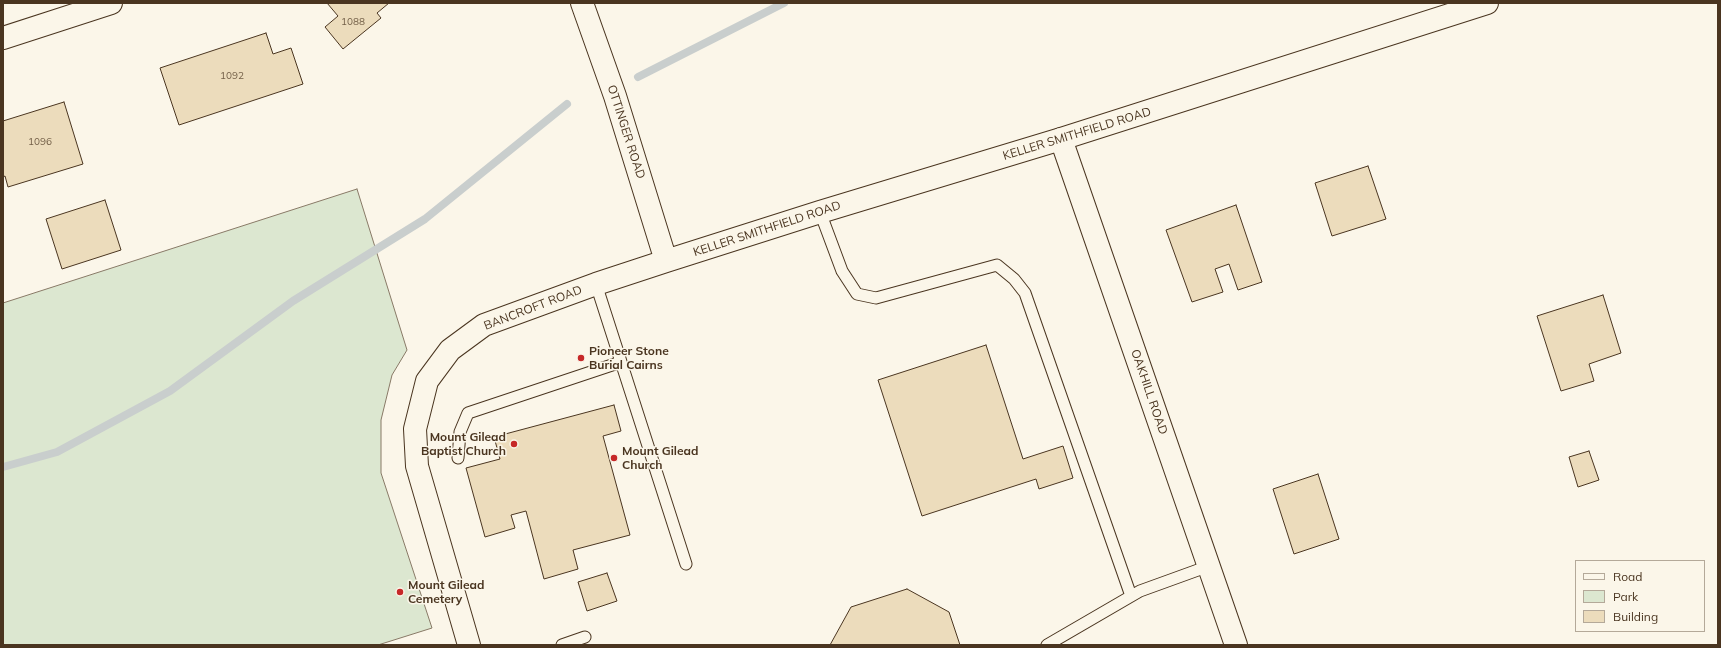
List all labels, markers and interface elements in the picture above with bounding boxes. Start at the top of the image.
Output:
house number: 1088 [341,16,365,28]
house number: 1092 [220,70,244,82]
street label: OTTINGER ROAD [604,83,648,181]
street label: KELLER SMITHFIELD ROAD [1001,105,1153,163]
house number: 1096 [28,136,52,148]
street label: KELLER SMITHFIELD ROAD [691,198,843,260]
street label: BANCROFT ROAD [482,283,584,333]
place label: Pioneer Stone Burial Cairns [589,344,669,372]
street label: OAKHILL ROAD [1128,347,1170,437]
marker: Pioneer Stone Burial Cairns [576,353,586,363]
place label: Mount Gilead Baptist Church [421,430,506,458]
marker: Mount Gilead Baptist Church [509,439,519,449]
place label: Mount Gilead Church [622,444,698,472]
marker: Mount Gilead Church [609,453,619,463]
legend [1575,560,1705,632]
text: Road [1613,569,1642,584]
place label: Mount Gilead Cemetery [408,578,484,606]
marker: Mount Gilead Cemetery [395,587,405,597]
text: Park [1613,589,1638,604]
text: Building [1613,609,1658,624]

